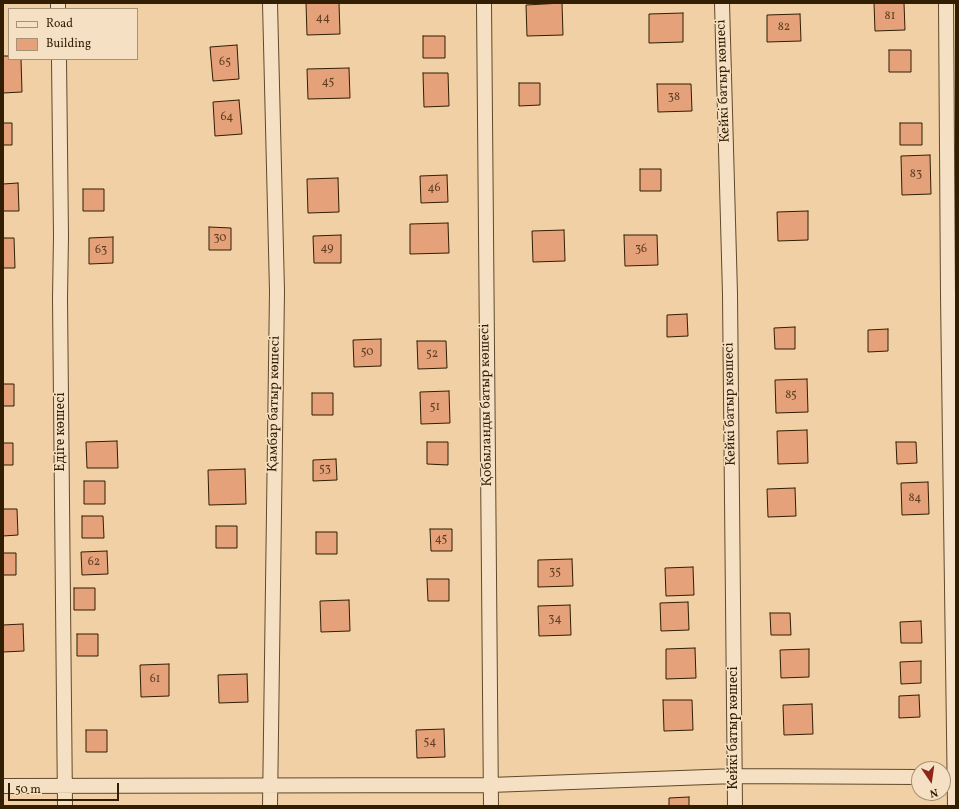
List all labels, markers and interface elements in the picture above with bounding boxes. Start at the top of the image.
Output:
legend [8,8,138,60]
house number: 81 [885,10,895,24]
house number: 44 [316,12,330,26]
text: Road [46,16,73,32]
street label: Кейкі батыр көшесі [713,19,735,143]
house number: 82 [778,21,790,35]
text: Building [46,36,91,52]
house number: 65 [219,56,231,70]
house number: 45 [322,76,334,90]
house number: 38 [668,91,680,105]
house number: 64 [221,111,233,125]
house number: 83 [910,168,922,182]
house number: 46 [427,182,441,196]
house number: 30 [213,232,227,246]
house number: 49 [320,242,334,256]
house number: 36 [635,243,647,257]
house number: 63 [95,244,107,258]
street label: Қобыланды батыр көшесі [477,323,497,487]
street label: Қамбар батыр көшесі [265,336,285,472]
street label: Кейкі батыр көшесі [722,342,740,466]
house number: 50 [361,346,373,360]
house number: 52 [426,348,438,362]
house number: 85 [785,389,797,403]
street label: Едіге көшесі [53,392,69,472]
house number: 51 [430,401,440,415]
house number: 53 [319,463,331,477]
house number: 84 [909,492,921,506]
house number: 45 [435,533,447,547]
house number: 62 [88,556,100,570]
house number: 35 [549,566,561,580]
house number: 34 [548,613,562,627]
street label: Кейкі батыр көшесі [726,666,742,790]
house number: 61 [150,673,160,687]
house number: 54 [424,736,436,750]
north arrow [911,761,951,801]
scale bar [10,775,121,801]
text: 50 m [15,782,41,798]
text: N [928,784,939,800]

